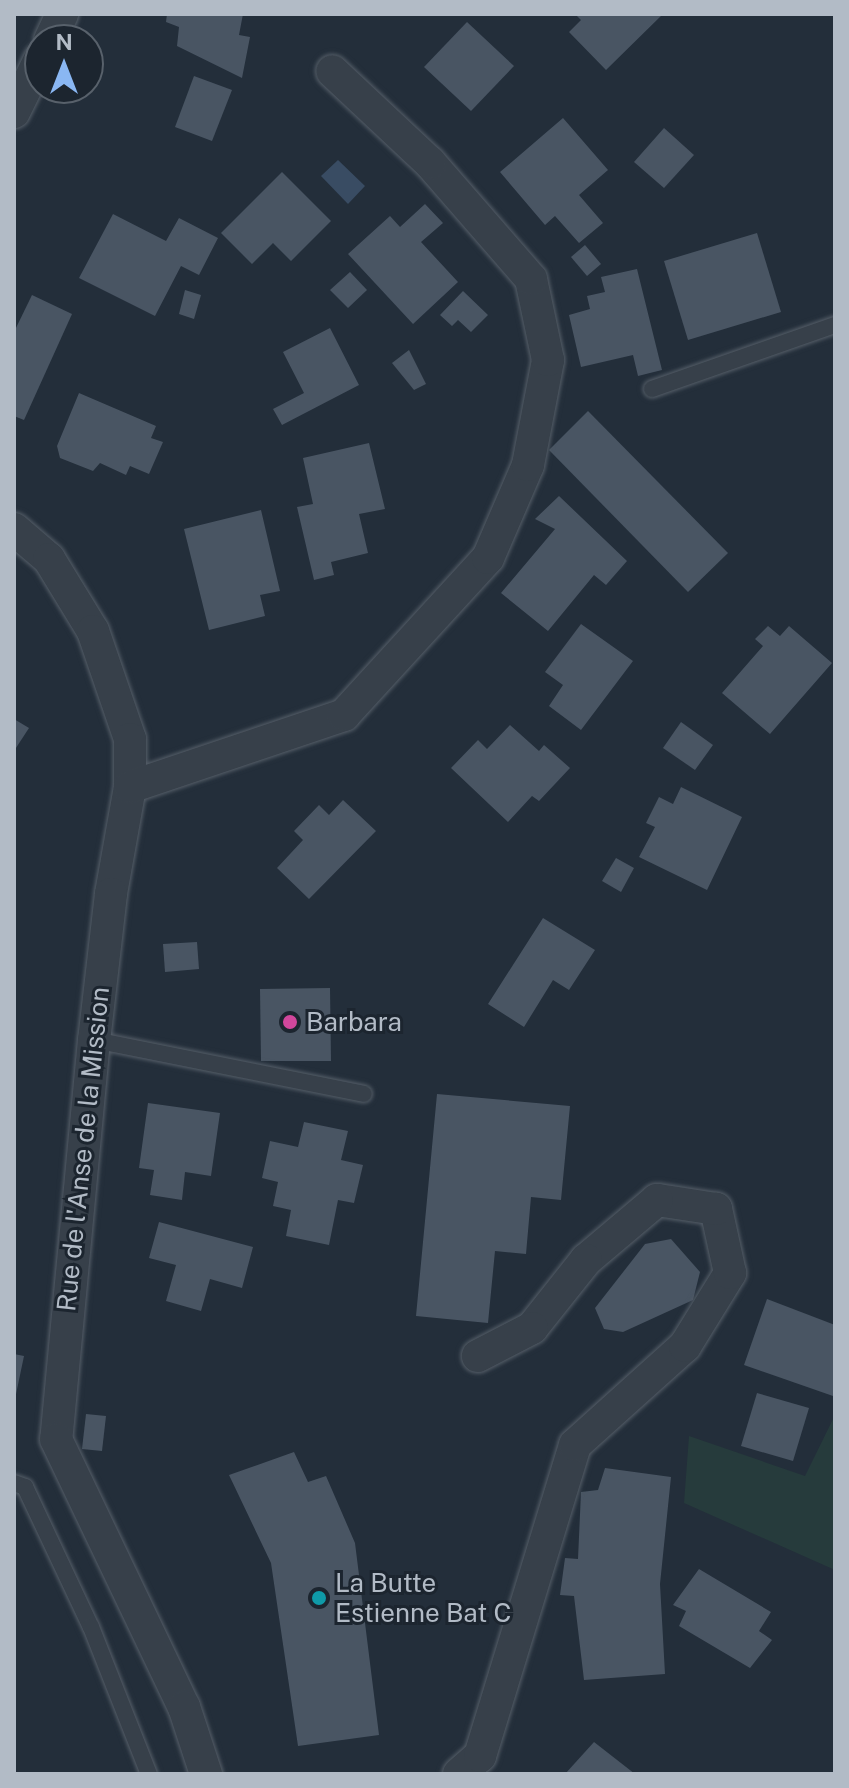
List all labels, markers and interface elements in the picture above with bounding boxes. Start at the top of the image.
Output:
north arrow [24,24,104,104]
text: N [55,29,73,55]
street label: Rue de l'Anse de la Mission [50,984,116,1314]
place label: Barbara [306,1006,402,1038]
marker: Barbara [281,1013,299,1031]
place label: La Butte Estienne Bat C [335,1567,512,1628]
marker: La Butte Estienne Bat C [310,1589,328,1607]

